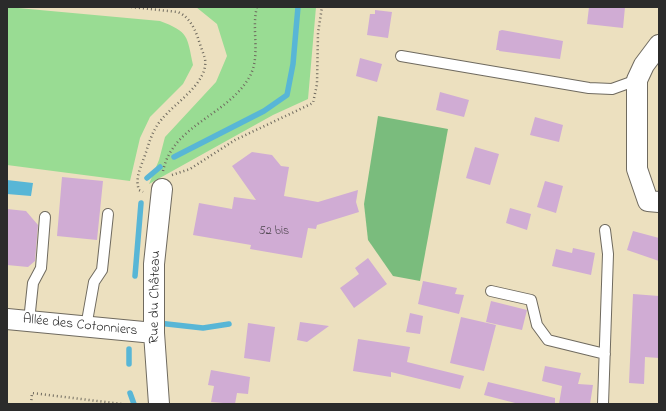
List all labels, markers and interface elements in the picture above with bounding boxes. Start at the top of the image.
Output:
house number: 52 bis [259,225,289,239]
street label: Rue du Château [147,250,165,344]
street label: Allée des Cotonniers [22,312,138,340]

